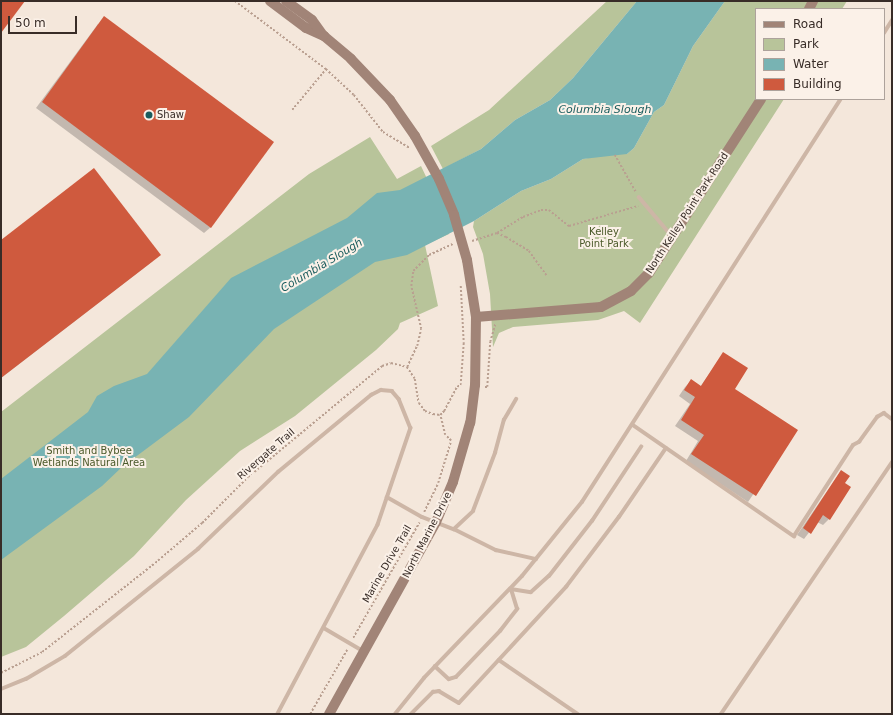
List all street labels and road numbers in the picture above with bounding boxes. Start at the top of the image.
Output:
street label: North Kelley Point Park Road [643,150,731,276]
street label: Rivergate Trail [235,426,297,482]
street label: North Marine Drive [400,490,454,580]
street label: Marine Drive Trail [360,523,414,605]

